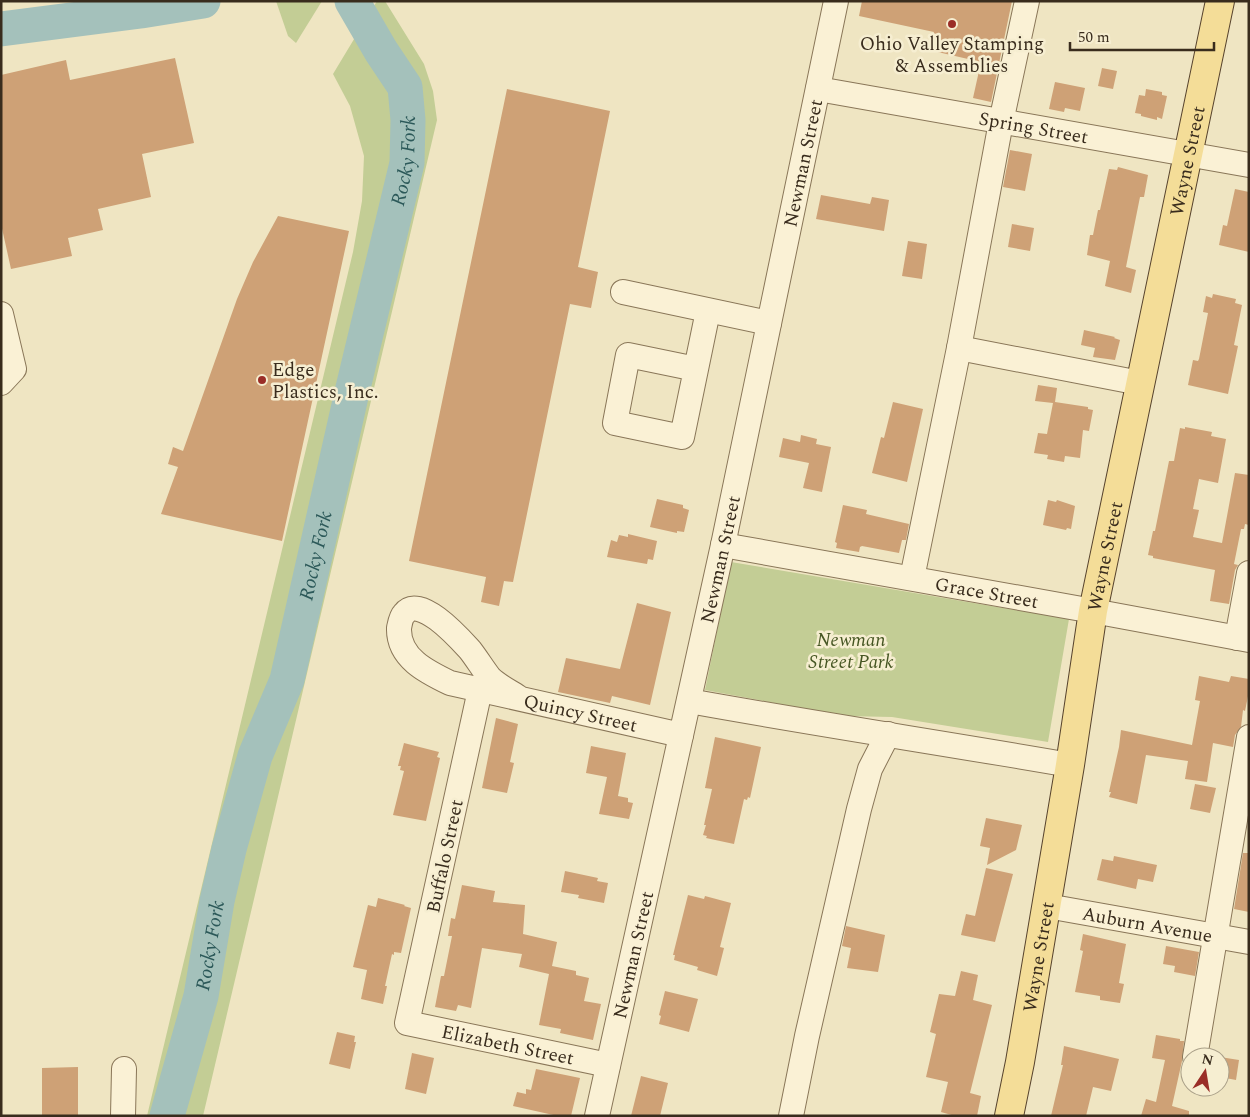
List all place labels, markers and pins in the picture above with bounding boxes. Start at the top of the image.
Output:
marker: Ohio Valley Stamping & Assemblies [946,18,958,30]
place label: Ohio Valley Stamping & Assemblies [860,30,1044,81]
place label: Edge Plastics, Inc. [272,356,378,407]
marker: Edge Plastics, Inc. [256,374,268,386]

